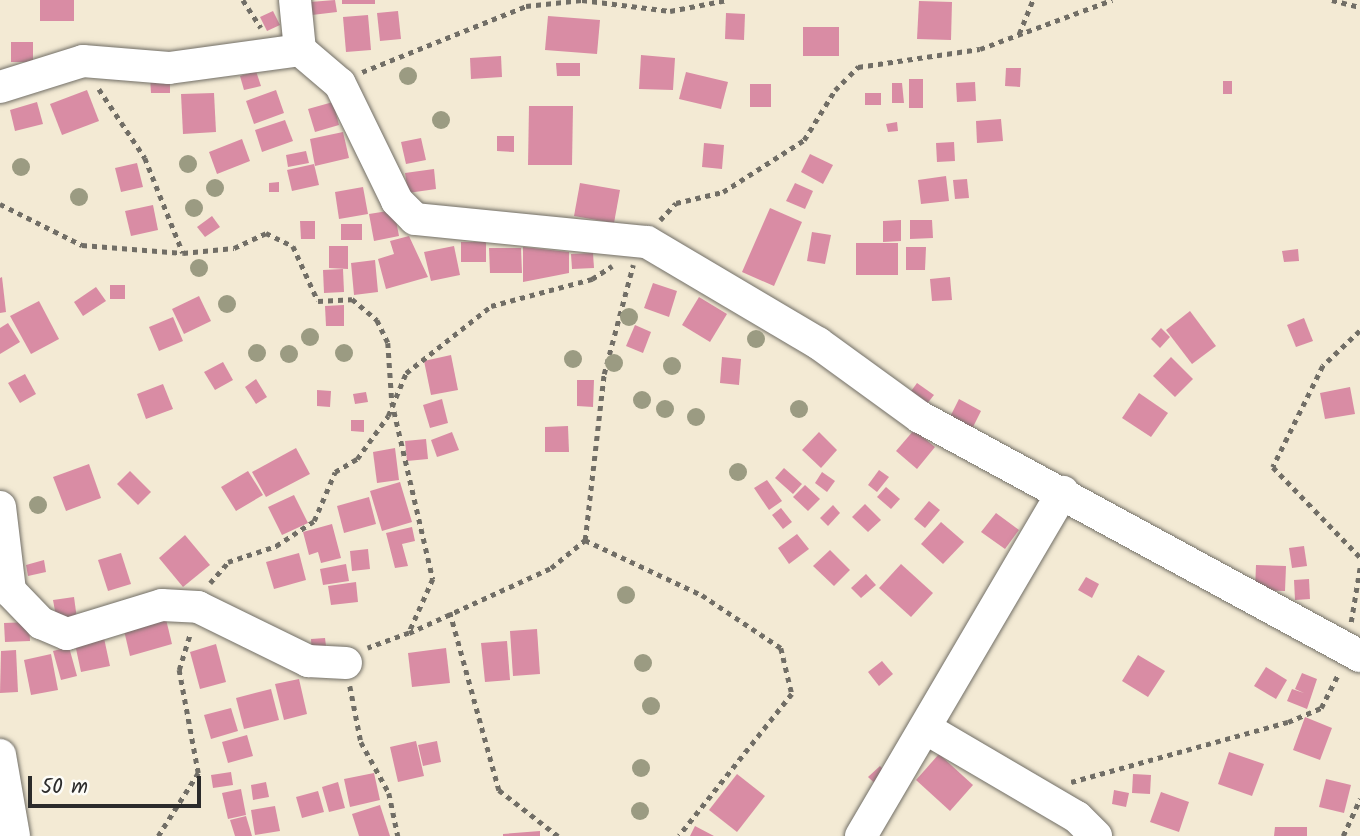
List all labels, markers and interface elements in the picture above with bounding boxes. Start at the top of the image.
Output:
scale bar [32,762,205,806]
text: 50 m [41,771,88,804]

